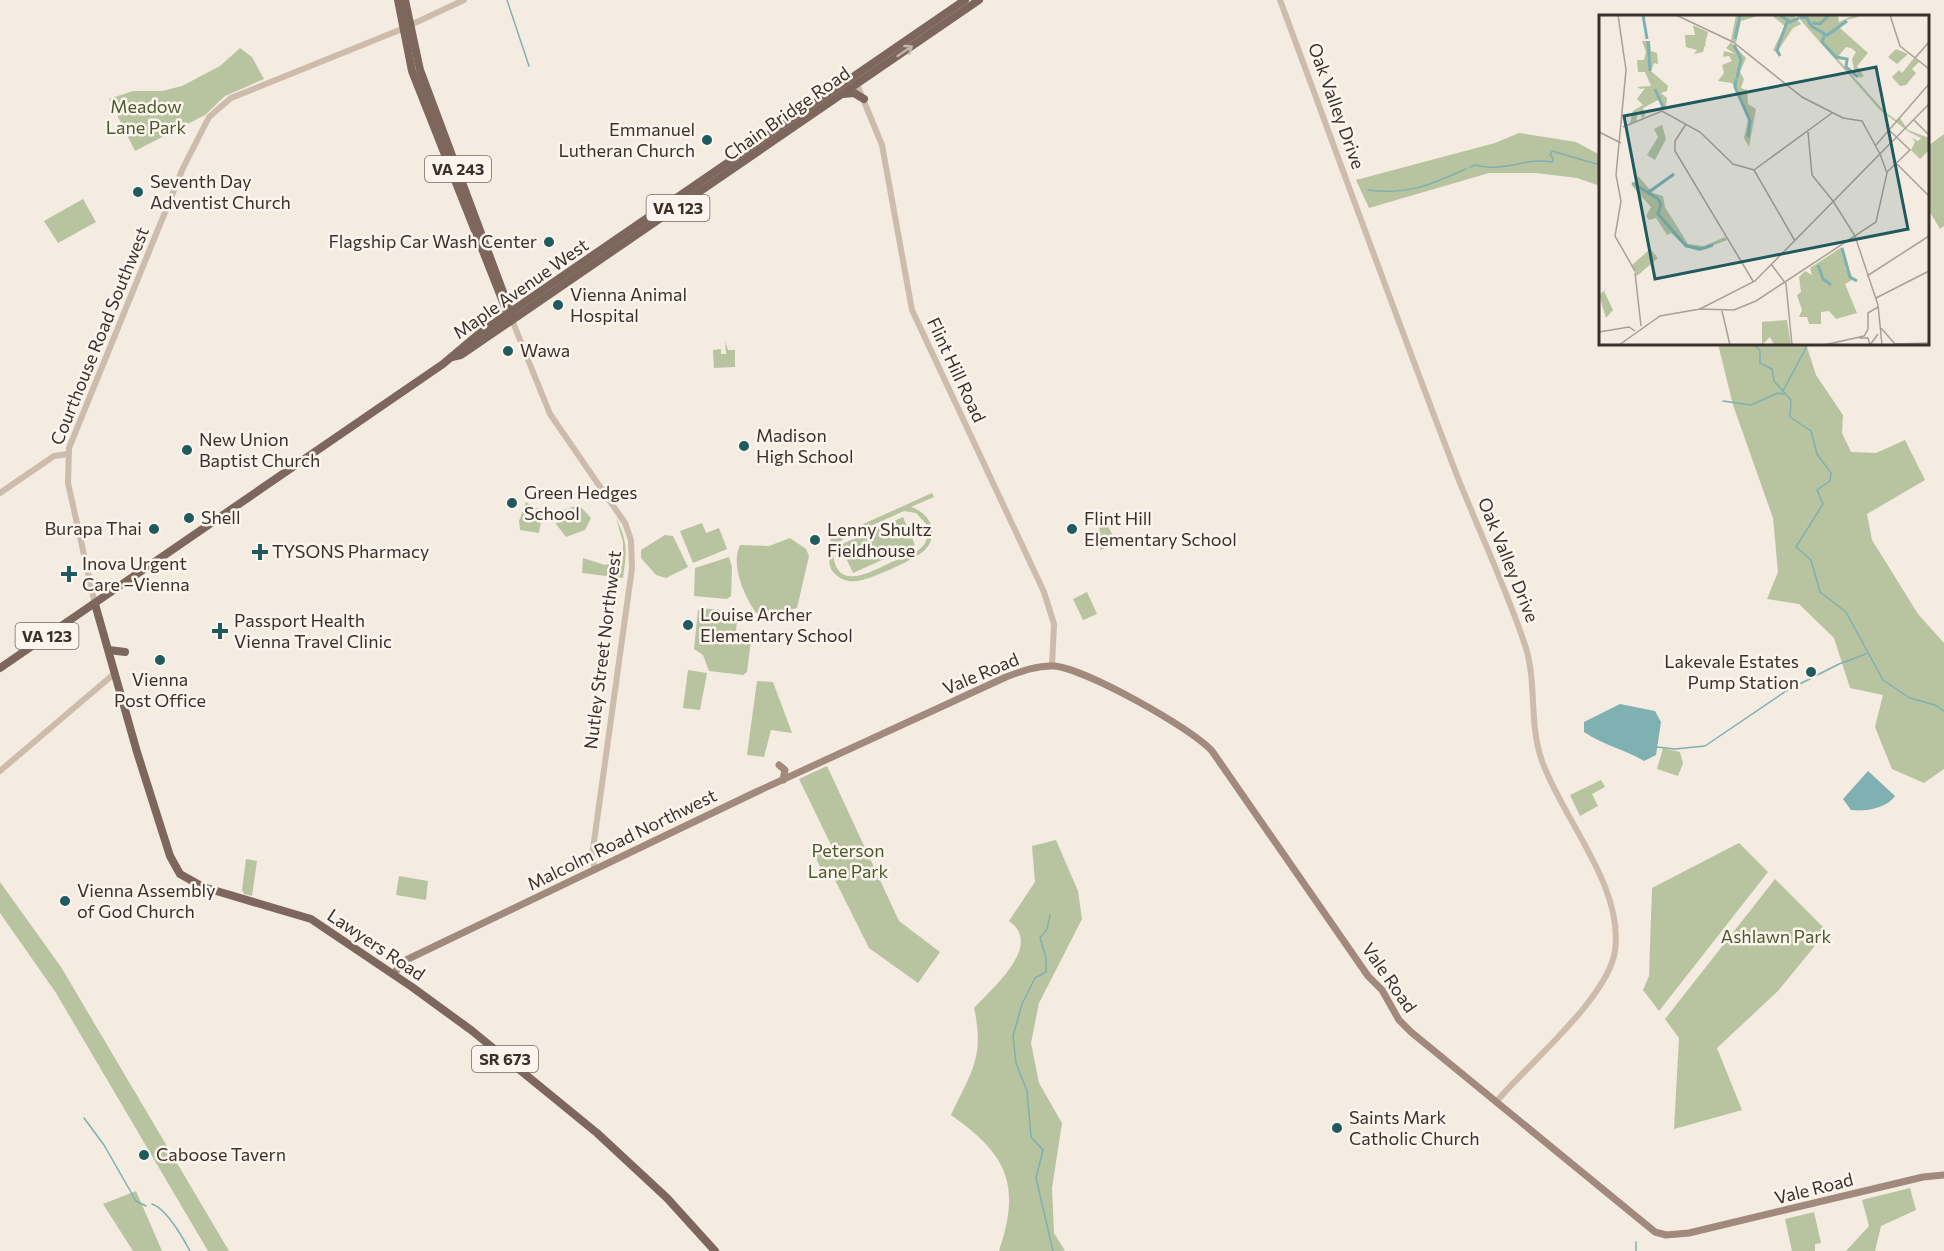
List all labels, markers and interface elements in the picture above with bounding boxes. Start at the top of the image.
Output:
inset map [1599,15,1929,345]
street label: Oak Valley Drive [1304,39,1370,172]
one-way arrow [896,45,913,57]
street label: Chain Bridge Road [719,61,854,165]
park label: Meadow Lane Park [106,95,187,138]
place label: Emmanuel Lutheran Church [558,118,695,161]
marker: Emmanuel Lutheran Church [700,133,714,147]
road number: VA 243 [425,156,491,182]
place label: Seventh Day Adventist Church [150,170,291,213]
marker: Seventh Day Adventist Church [131,185,145,199]
road number: VA 123 [646,195,710,221]
street label: Courthouse Road Southwest [45,223,153,448]
place label: Flagship Car Wash Center [328,230,537,252]
street label: Maple Avenue West [449,233,592,343]
marker: Flagship Car Wash Center [542,235,556,249]
place label: Vienna Animal Hospital [570,283,687,326]
marker: Vienna Animal Hospital [551,298,565,312]
street label: Flint Hill Road [923,314,991,426]
place label: Wawa [520,339,570,361]
marker: Wawa [501,344,515,358]
place label: Madison High School [756,424,854,467]
place label: New Union Baptist Church [199,428,320,471]
marker: Madison High School [737,439,751,453]
marker: New Union Baptist Church [180,443,194,457]
place label: Green Hedges School [524,481,637,524]
street label: Oak Valley Drive [1474,494,1544,625]
marker: Green Hedges School [505,496,519,510]
place label: Shell [201,506,241,528]
place label: Flint Hill Elementary School [1084,507,1237,550]
marker: Shell [182,511,196,525]
place label: Burapa Thai [45,517,142,539]
place label: Lenny Shultz Fieldhouse [827,518,932,561]
marker: Burapa Thai [147,522,161,536]
marker: Flint Hill Elementary School [1065,522,1079,536]
marker: Lenny Shultz Fieldhouse [808,533,822,547]
place label: TYSONS Pharmacy [272,540,429,562]
marker: TYSONS Pharmacy [253,545,267,559]
street label: Nutley Street Northwest [579,549,625,750]
place label: Inova Urgent Care –Vienna [82,552,190,595]
marker: Inova Urgent Care –Vienna [60,565,78,583]
place label: Louise Archer Elementary School [700,603,853,646]
place label: Passport Health Vienna Travel Clinic [234,609,392,652]
marker: Louise Archer Elementary School [681,618,695,632]
marker: Passport Health Vienna Travel Clinic [211,622,229,640]
road number: VA 123 [15,623,78,649]
street label: Vale Road [939,647,1022,699]
place label: Lakevale Estates Pump Station [1664,650,1799,693]
marker: Vienna Post Office [153,653,167,667]
marker: Lakevale Estates Pump Station [1804,665,1818,679]
place label: Vienna Post Office [114,668,206,711]
street label: Malcolm Road Northwest [523,784,720,895]
park label: Peterson Lane Park [808,839,889,882]
place label: Vienna Assembly of God Church [77,879,215,922]
marker: Vienna Assembly of God Church [58,894,72,908]
street label: Lawyers Road [324,903,430,985]
park label: Ashlawn Park [1721,925,1832,947]
street label: Vale Road [1358,938,1422,1017]
road number: SR 673 [472,1046,538,1072]
place label: Saints Mark Catholic Church [1349,1106,1480,1149]
marker: Saints Mark Catholic Church [1330,1121,1344,1135]
place label: Caboose Tavern [156,1143,286,1165]
marker: Caboose Tavern [137,1148,151,1162]
street label: Vale Road [1772,1168,1855,1208]

